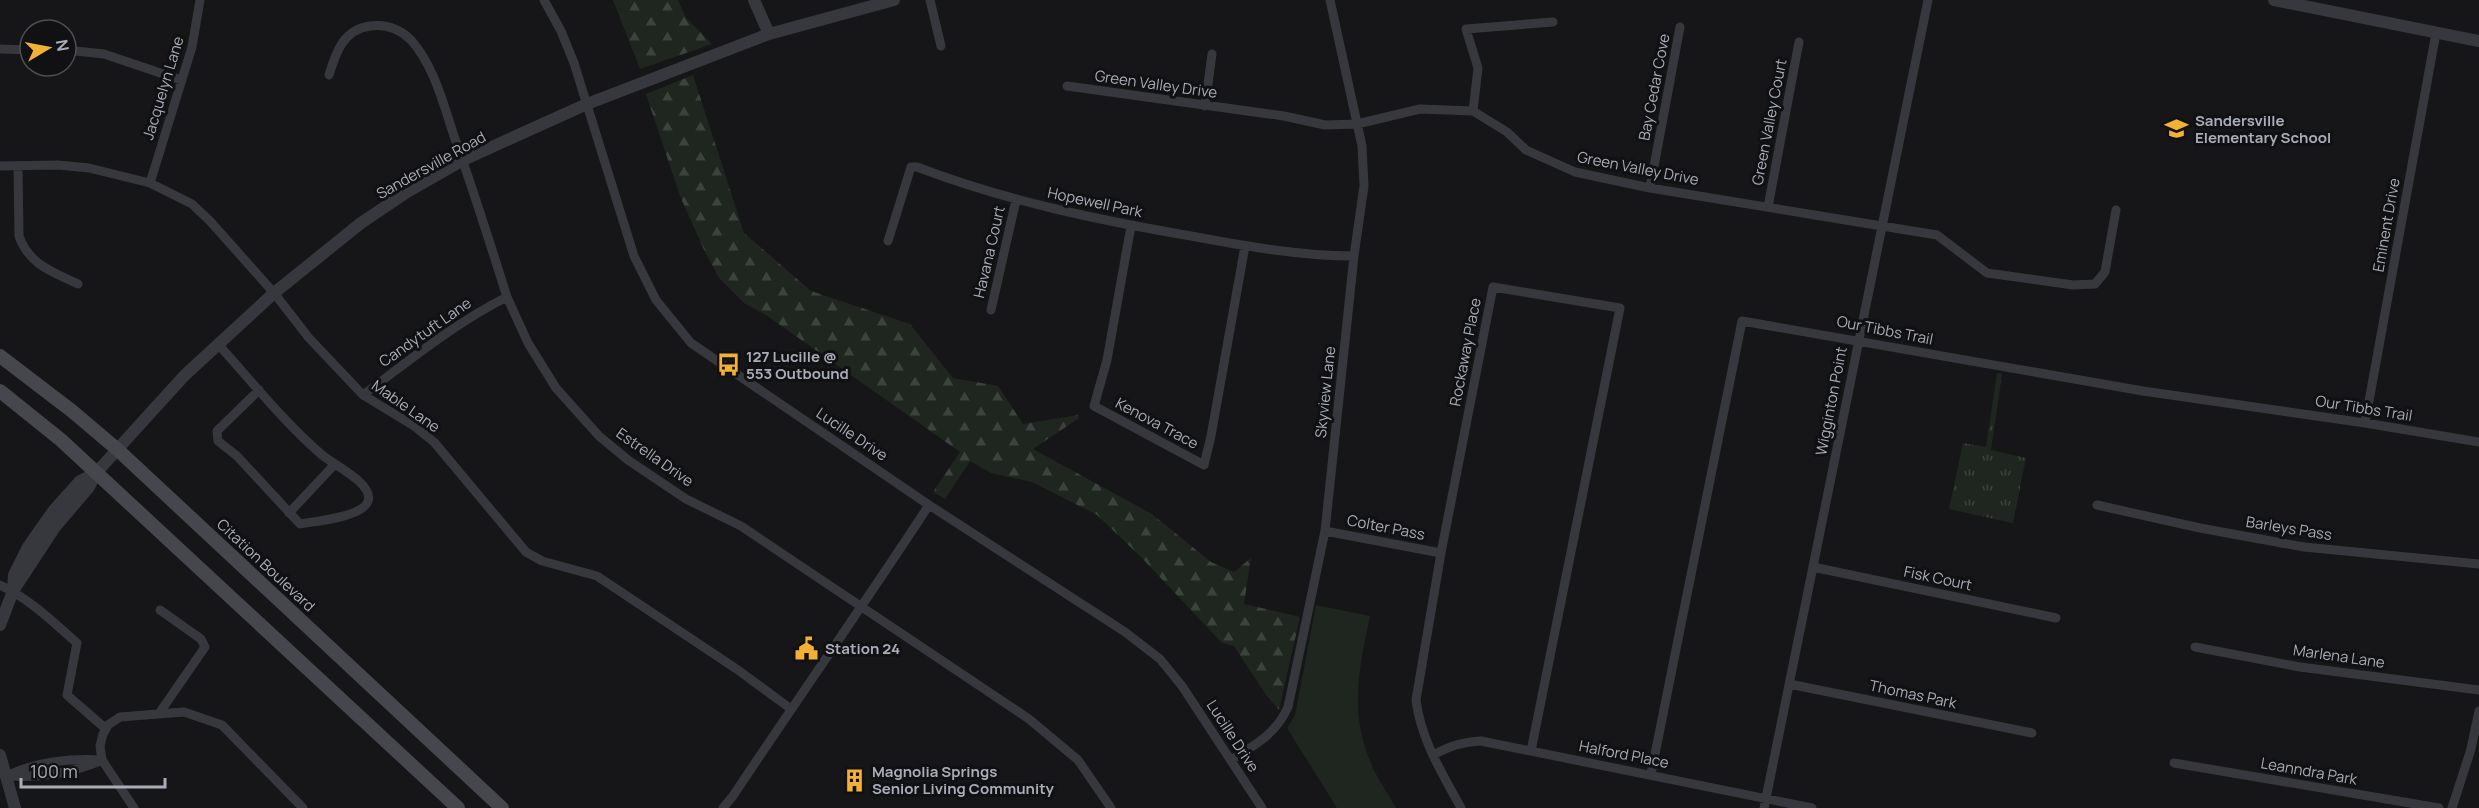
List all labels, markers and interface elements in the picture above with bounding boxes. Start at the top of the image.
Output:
north arrow [18,18,78,78]
street label: Bay Cedar Cove [1633,32,1675,142]
street label: Jacquelyn Lane [137,34,189,142]
text: N [51,38,75,53]
street label: Green Valley Court [1746,57,1792,187]
street label: Green Valley Drive [1093,65,1219,103]
place label: Sandersville Elementary School [2195,110,2331,148]
school or university icon: Sandersville Elementary School [2164,116,2190,142]
street label: Sandersville Road [372,126,490,204]
street label: Green Valley Drive [1575,146,1701,190]
street label: Eminent Drive [2367,176,2405,274]
street label: Hopewell Park [1046,182,1145,222]
street label: Havana Court [968,204,1010,300]
street label: Candytuft Lane [375,292,476,372]
street label: Rockaway Place [1444,296,1486,408]
street label: Our Tibbs Trail [1835,310,1935,350]
street label: Skyview Lane [1310,345,1340,439]
street label: Wigginton Point [1810,345,1852,457]
place label: 127 Lucille @ 553 Outbound [746,346,849,384]
bus stop icon: 127 Lucille @ 553 Outbound [715,352,741,378]
street label: Mable Lane [368,375,444,437]
street label: Our Tibbs Trail [2314,390,2414,426]
street label: Kenova Trace [1112,392,1202,454]
street label: Lucille Drive [812,402,892,466]
street label: Estrella Drive [612,423,698,492]
street label: Colter Pass [1345,509,1427,545]
street label: Barleys Pass [2245,511,2334,545]
street label: Citation Boulevard [212,514,320,616]
street label: Fisk Court [1902,561,1974,595]
public building icon: Station 24 [794,635,820,661]
place label: Station 24 [825,638,900,659]
street label: Marlena Lane [2292,639,2386,673]
street label: Thomas Park [1868,675,1959,714]
street label: Lucille Drive [1202,696,1264,776]
street label: Halford Place [1577,735,1671,773]
scale bar [21,751,165,789]
street label: Leanndra Park [2259,752,2359,790]
text: 100 m [30,759,78,783]
place label: Magnolia Springs Senior Living Community [872,761,1054,799]
building icon: Magnolia Springs Senior Living Community [841,767,867,793]

